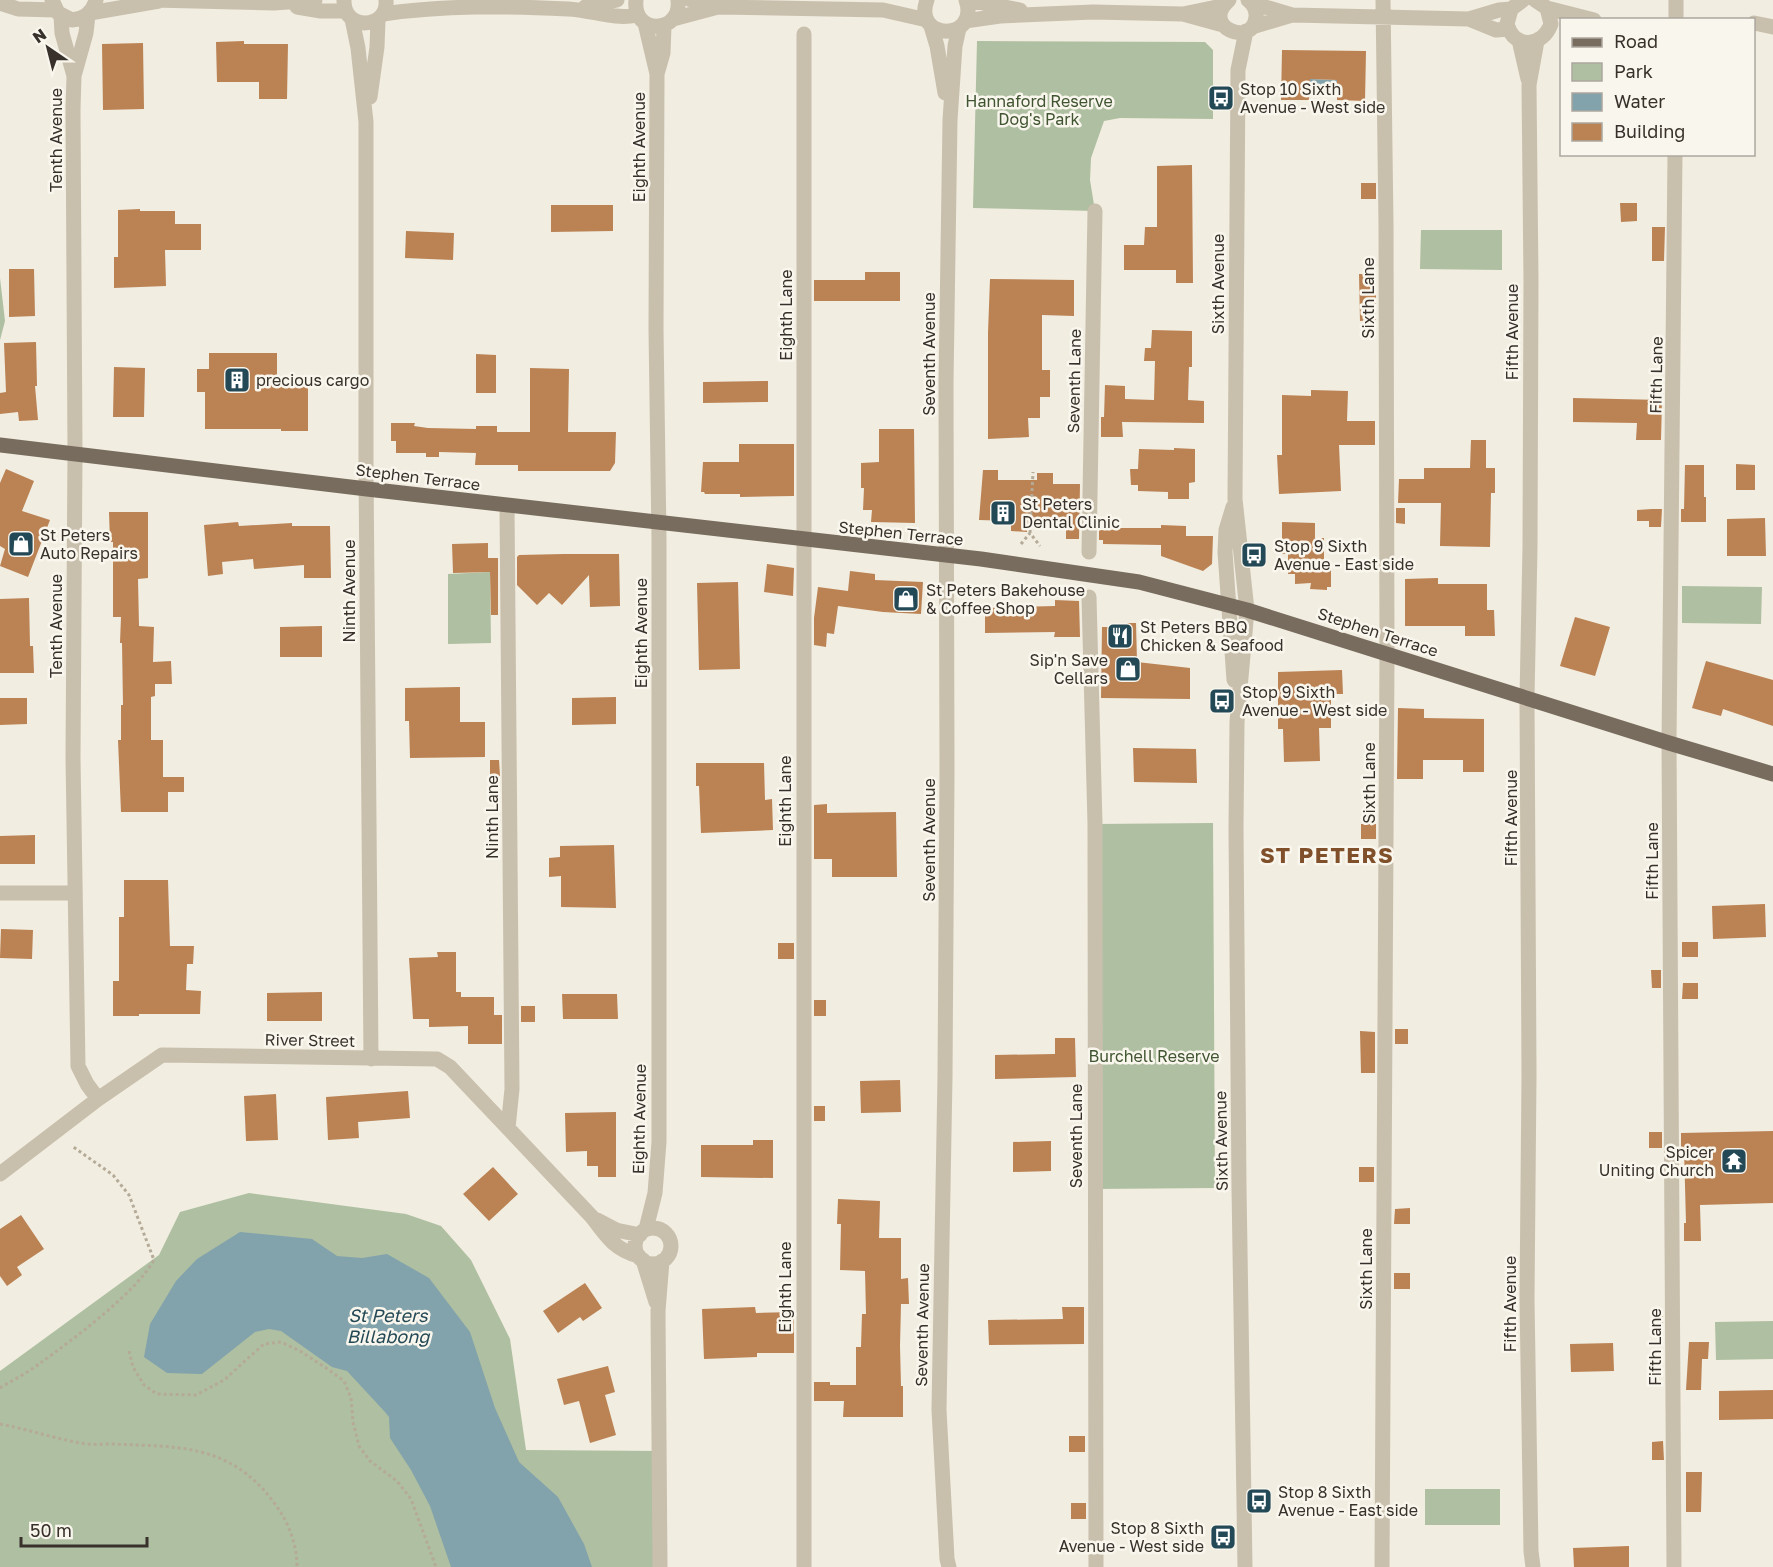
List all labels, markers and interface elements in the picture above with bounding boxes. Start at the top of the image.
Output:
north arrow [18,18,78,78]
legend [1560,18,1755,156]
text: N [29,24,50,47]
text: Road [1614,30,1658,52]
text: Park [1614,60,1653,82]
place label: Stop 10 Sixth Avenue - West side [1240,79,1385,117]
bus stop icon: Stop 10 Sixth Avenue - West side [1206,83,1236,113]
street label: Tenth Avenue [46,88,66,192]
text: Water [1614,90,1665,112]
park label: Hannaford Reserve Dog's Park [965,91,1113,129]
street label: Eighth Avenue [629,92,649,202]
text: Building [1614,120,1685,142]
street label: Sixth Avenue [1208,234,1228,334]
street label: Sixth Lane [1358,257,1378,339]
street label: Eighth Lane [776,269,796,361]
street label: Fifth Avenue [1502,284,1522,380]
street label: Seventh Avenue [919,292,939,416]
street label: Seventh Lane [1063,329,1085,433]
street label: Fifth Lane [1645,336,1667,414]
building icon: precious cargo [222,365,252,395]
place label: precious cargo [256,370,369,390]
street label: Stephen Terrace [354,459,482,495]
place label: St Peters Dental Clinic [1022,494,1120,532]
building icon: St Peters Dental Clinic [988,498,1018,528]
street label: Stephen Terrace [838,516,964,550]
place label: St Peters Auto Repairs [40,525,138,563]
shop icon: St Peters Auto Repairs [6,529,36,559]
place label: Stop 9 Sixth Avenue - East side [1274,536,1414,574]
street label: Ninth Avenue [339,540,359,642]
bus stop icon: Stop 9 Sixth Avenue - East side [1239,540,1269,570]
street label: Tenth Avenue [46,574,66,678]
street label: Eighth Avenue [631,578,651,688]
place label: St Peters Bakehouse & Coffee Shop [926,580,1085,618]
shop icon: St Peters Bakehouse & Coffee Shop [891,584,921,614]
street label: Stephen Terrace [1315,603,1441,661]
place label: St Peters BBQ Chicken & Seafood [1140,617,1284,655]
restaurant icon: St Peters BBQ Chicken & Seafood [1105,621,1135,651]
place label: Sip'n Save Cellars [1030,650,1108,688]
shop icon: Sip'n Save Cellars [1113,654,1143,684]
place label: Stop 9 Sixth Avenue - West side [1242,682,1387,720]
bus stop icon: Stop 9 Sixth Avenue - West side [1207,686,1237,716]
street label: Sixth Lane [1359,742,1379,824]
street label: Eighth Lane [775,755,795,847]
street label: Fifth Avenue [1501,770,1521,866]
street label: Ninth Lane [482,775,502,859]
street label: Seventh Avenue [919,778,939,902]
street label: Fifth Lane [1642,822,1662,900]
district label: ST PETERS [1260,841,1394,868]
street label: River Street [264,1029,356,1051]
park label: Burchell Reserve [1089,1046,1219,1066]
street label: Eighth Avenue [628,1064,650,1174]
street label: Seventh Lane [1066,1084,1086,1188]
street label: Sixth Avenue [1210,1091,1232,1191]
place label: Spicer Uniting Church [1599,1142,1714,1180]
temple icon: Spicer Uniting Church [1719,1146,1749,1176]
street label: Sixth Lane [1356,1228,1376,1310]
street label: Eighth Lane [775,1241,795,1333]
street label: Fifth Avenue [1500,1256,1520,1352]
street label: Seventh Avenue [911,1263,933,1387]
water label: St Peters Billabong [347,1304,431,1347]
street label: Fifth Lane [1645,1308,1665,1386]
place label: Stop 8 Sixth Avenue - East side [1278,1482,1418,1520]
bus stop icon: Stop 8 Sixth Avenue - East side [1244,1486,1274,1516]
scale bar [21,1510,147,1548]
place label: Stop 8 Sixth Avenue - West side [1059,1518,1204,1556]
text: 50 m [30,1519,72,1541]
bus stop icon: Stop 8 Sixth Avenue - West side [1208,1522,1238,1552]

